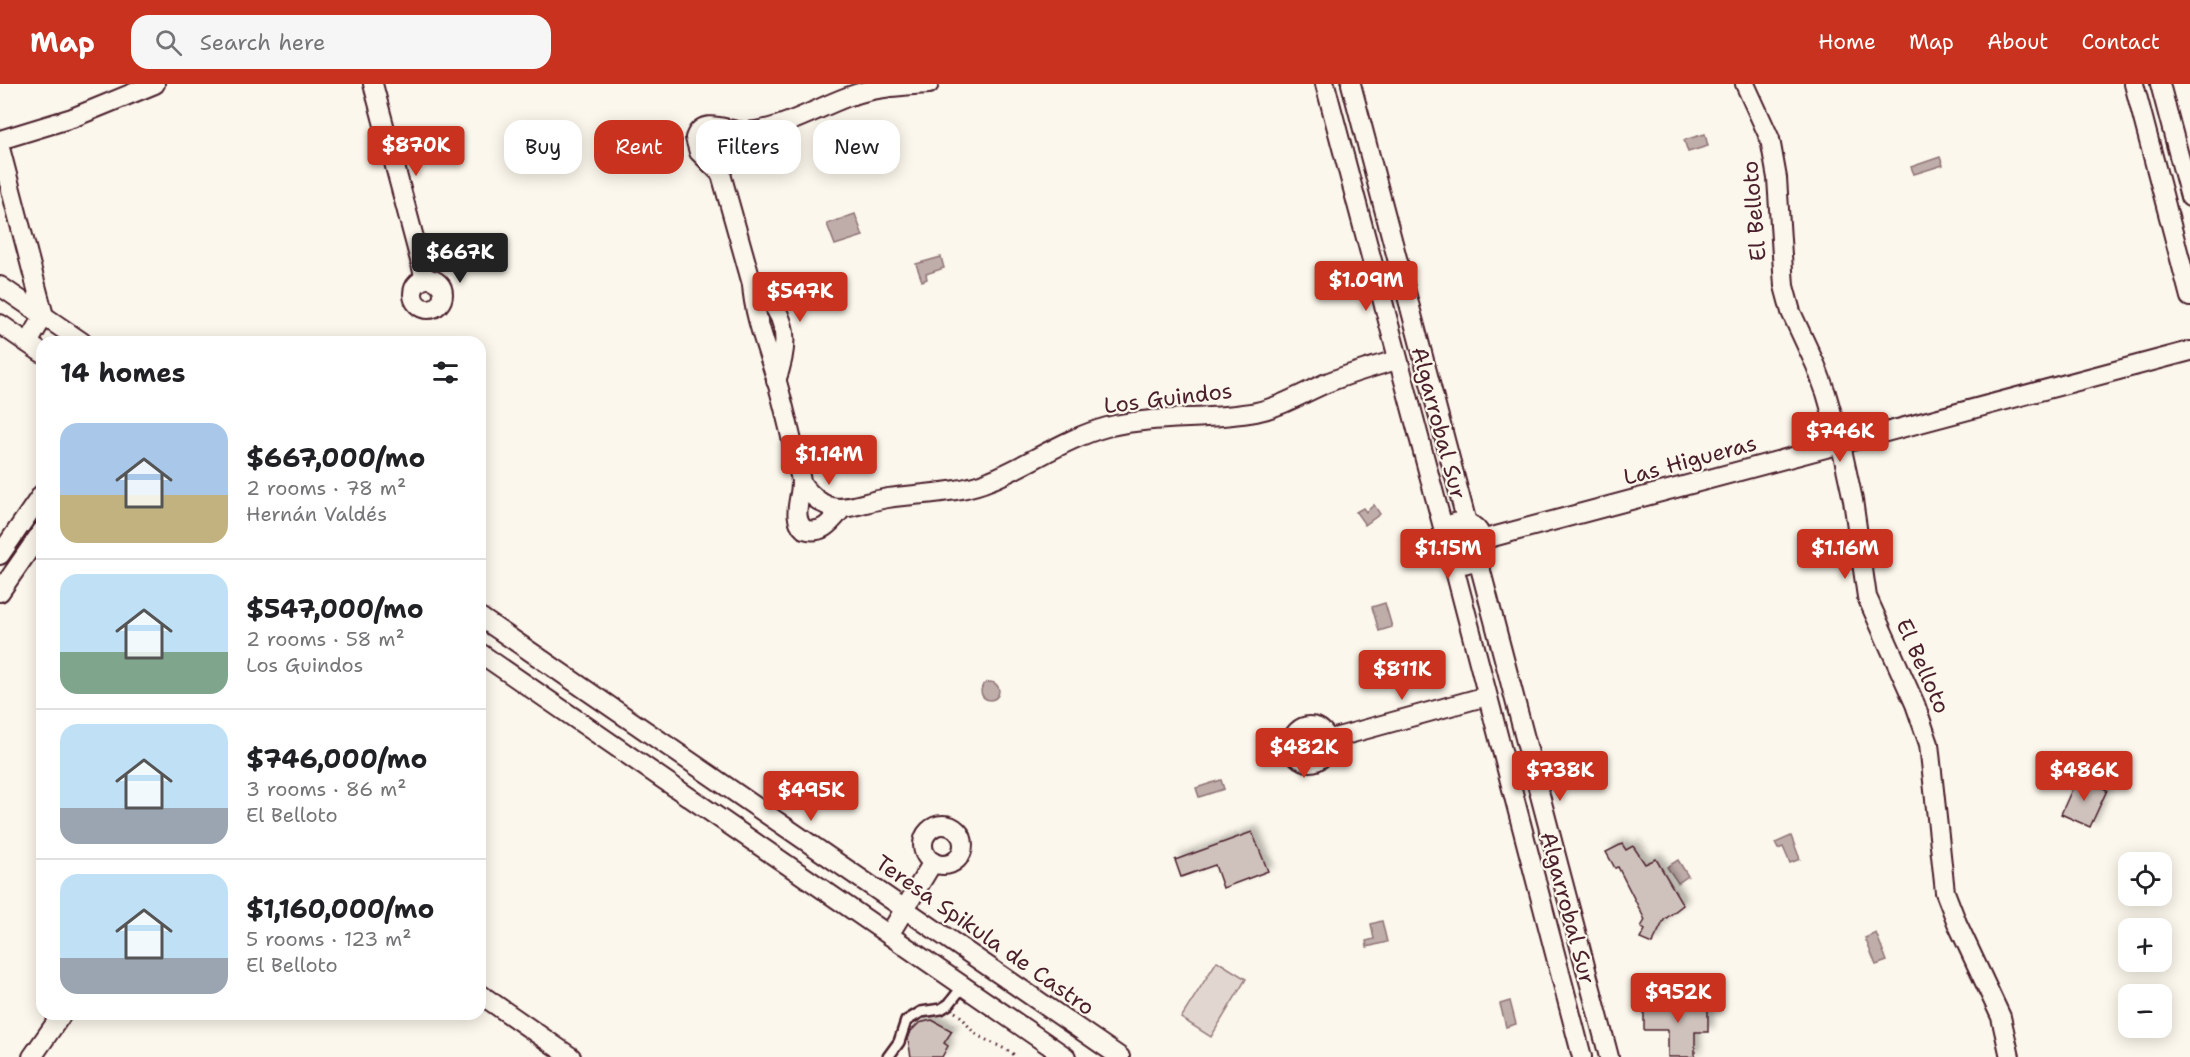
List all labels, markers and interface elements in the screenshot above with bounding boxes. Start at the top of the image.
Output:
search box [131,15,551,69]
text: Map [30,23,95,61]
icon: search [152,26,185,59]
text: Search here [200,28,325,57]
text: Home [1818,28,1876,56]
text: Map [1909,28,1954,56]
text: About [1987,28,2048,56]
text: Contact [2081,28,2160,56]
chip: Buy [504,120,582,174]
chip: Rent [594,120,684,174]
chip: Filters [696,120,801,174]
chip: New [813,120,900,174]
pin: $870K [374,126,458,177]
text: $870K [381,132,451,158]
street label: El Belloto [1735,159,1773,263]
pin: $667K [418,233,502,284]
text: $667K [426,239,494,265]
pin: $1.09M [1317,261,1415,312]
text: $1.09M [1329,267,1403,293]
pin: $547K [758,272,842,323]
text: $547K [766,278,834,304]
street label: Algarrobal Sur [1405,344,1473,502]
text: 14 homes [60,355,186,390]
icon: filters [429,356,462,389]
street label: Los Guindos [1102,376,1234,420]
pin: $746K [1798,412,1882,463]
text: $746K [1806,418,1874,444]
street label: Las Higueras [1620,428,1760,492]
pin: $1.14M [780,435,878,486]
text: $667,000/mo [246,440,425,475]
text: $1.14M [795,441,863,467]
icon: home [108,447,180,519]
text: 2 rooms · 78 m² [246,475,406,501]
text: Hernán Valdés [246,501,387,527]
pin: $1.15M [1399,529,1497,580]
pin: $1.16M [1796,529,1894,580]
text: $1.15M [1414,535,1482,561]
text: $1.16M [1811,535,1879,561]
text: $547,000/mo [246,591,424,626]
icon: home [108,598,180,670]
street label: El Belloto [1889,614,1957,718]
text: 2 rooms · 58 m² [246,626,405,652]
pin: $811K [1360,650,1444,701]
text: Los Guindos [246,652,363,678]
text: $811K [1373,656,1431,682]
pin: $482K [1262,728,1346,779]
text: $482K [1270,734,1338,760]
text: $746,000/mo [246,741,427,776]
icon: home [108,748,180,820]
pin: $738K [1518,751,1602,802]
pin: $486K [2042,751,2126,802]
text: $738K [1526,757,1594,783]
text: $486K [2049,757,2119,783]
pin: $495K [769,771,853,822]
text: 3 rooms · 86 m² [246,776,406,802]
text: $495K [777,777,845,803]
text: El Belloto [246,802,338,828]
street label: Algarrobal Sur [1534,829,1602,987]
street label: Teresa Spikula de Castro [870,848,1100,1022]
map controls [2118,852,2172,1038]
button: locate [2118,852,2172,906]
text: $1,160,000/mo [246,891,434,926]
icon: home [108,898,180,970]
button: + [2118,918,2172,972]
text: 5 rooms · 123 m² [246,926,412,952]
text: El Belloto [246,952,338,978]
pin: $952K [1636,973,1720,1024]
text: $952K [1645,979,1711,1005]
button: − [2118,984,2172,1038]

